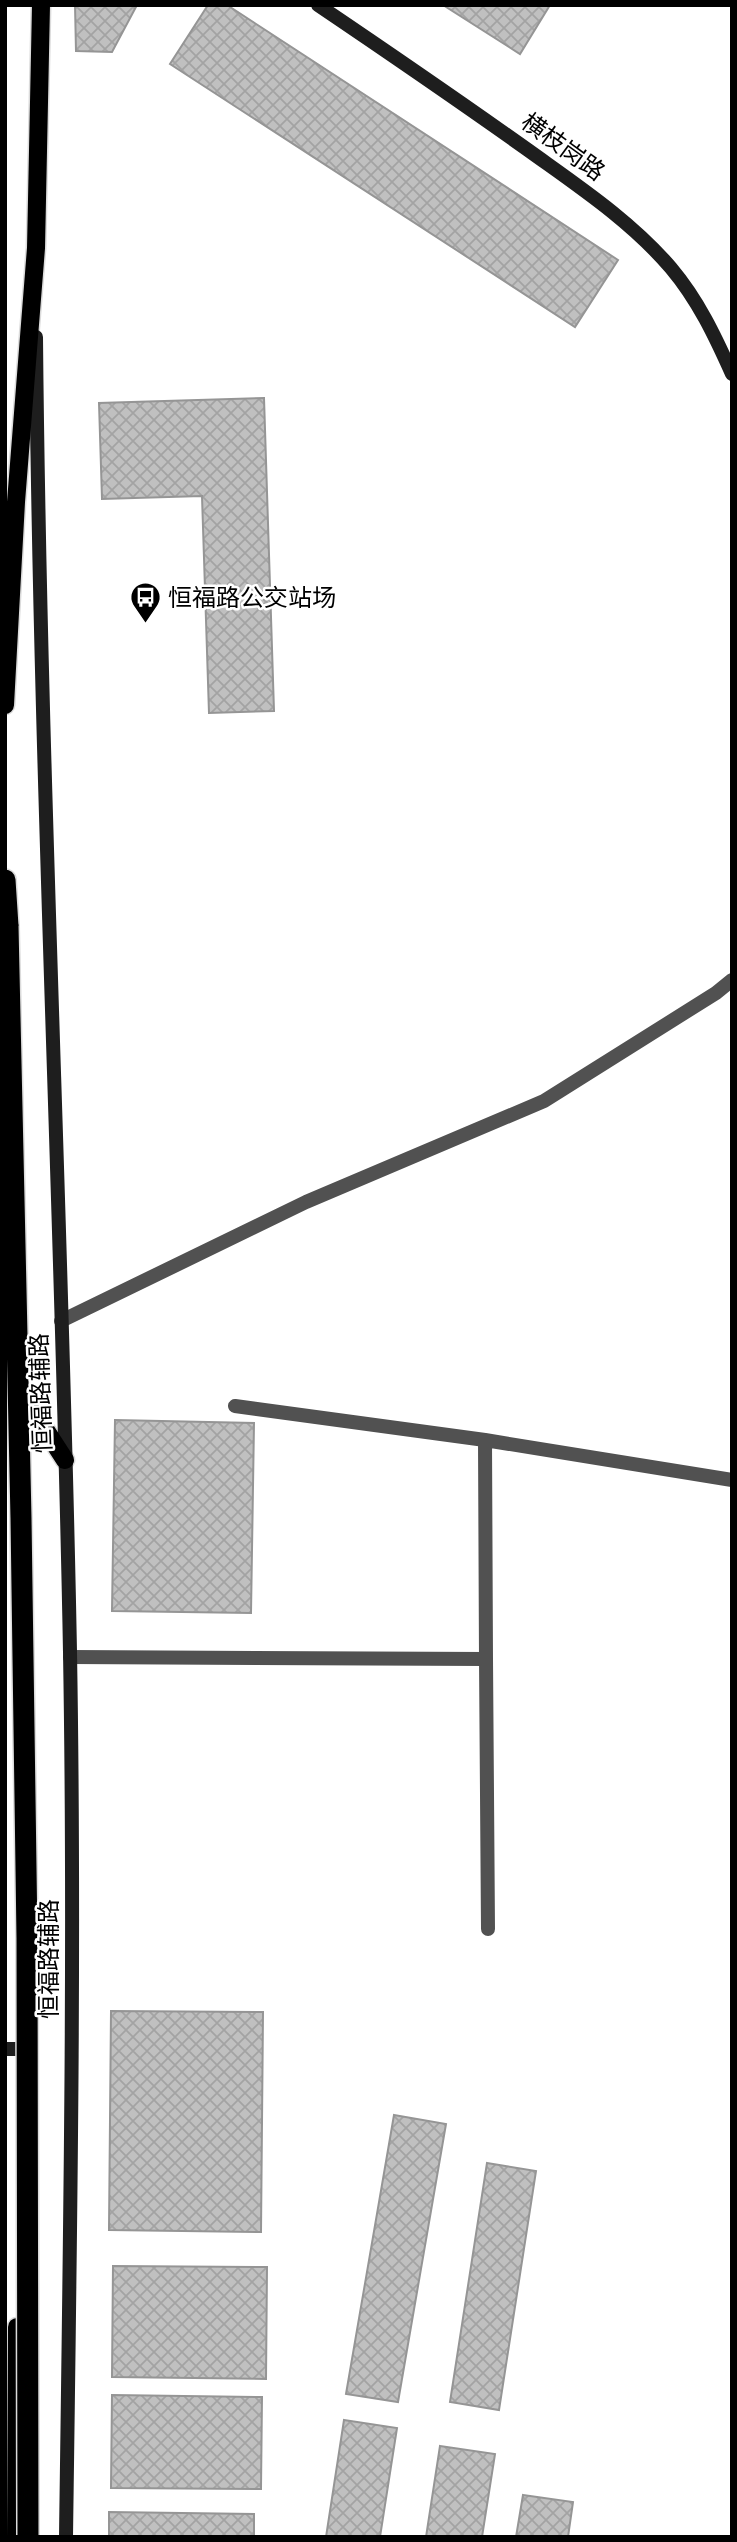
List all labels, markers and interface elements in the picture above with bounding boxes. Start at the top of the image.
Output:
street label: 横枝岗路 [517,107,610,186]
bus stop icon: 恒福路公交站场 [128,581,162,625]
place label: 恒福路公交站场 [168,584,336,611]
street label: 恒福路辅路 [25,1333,56,1453]
street label: 恒福路辅路 [35,1899,62,2019]

